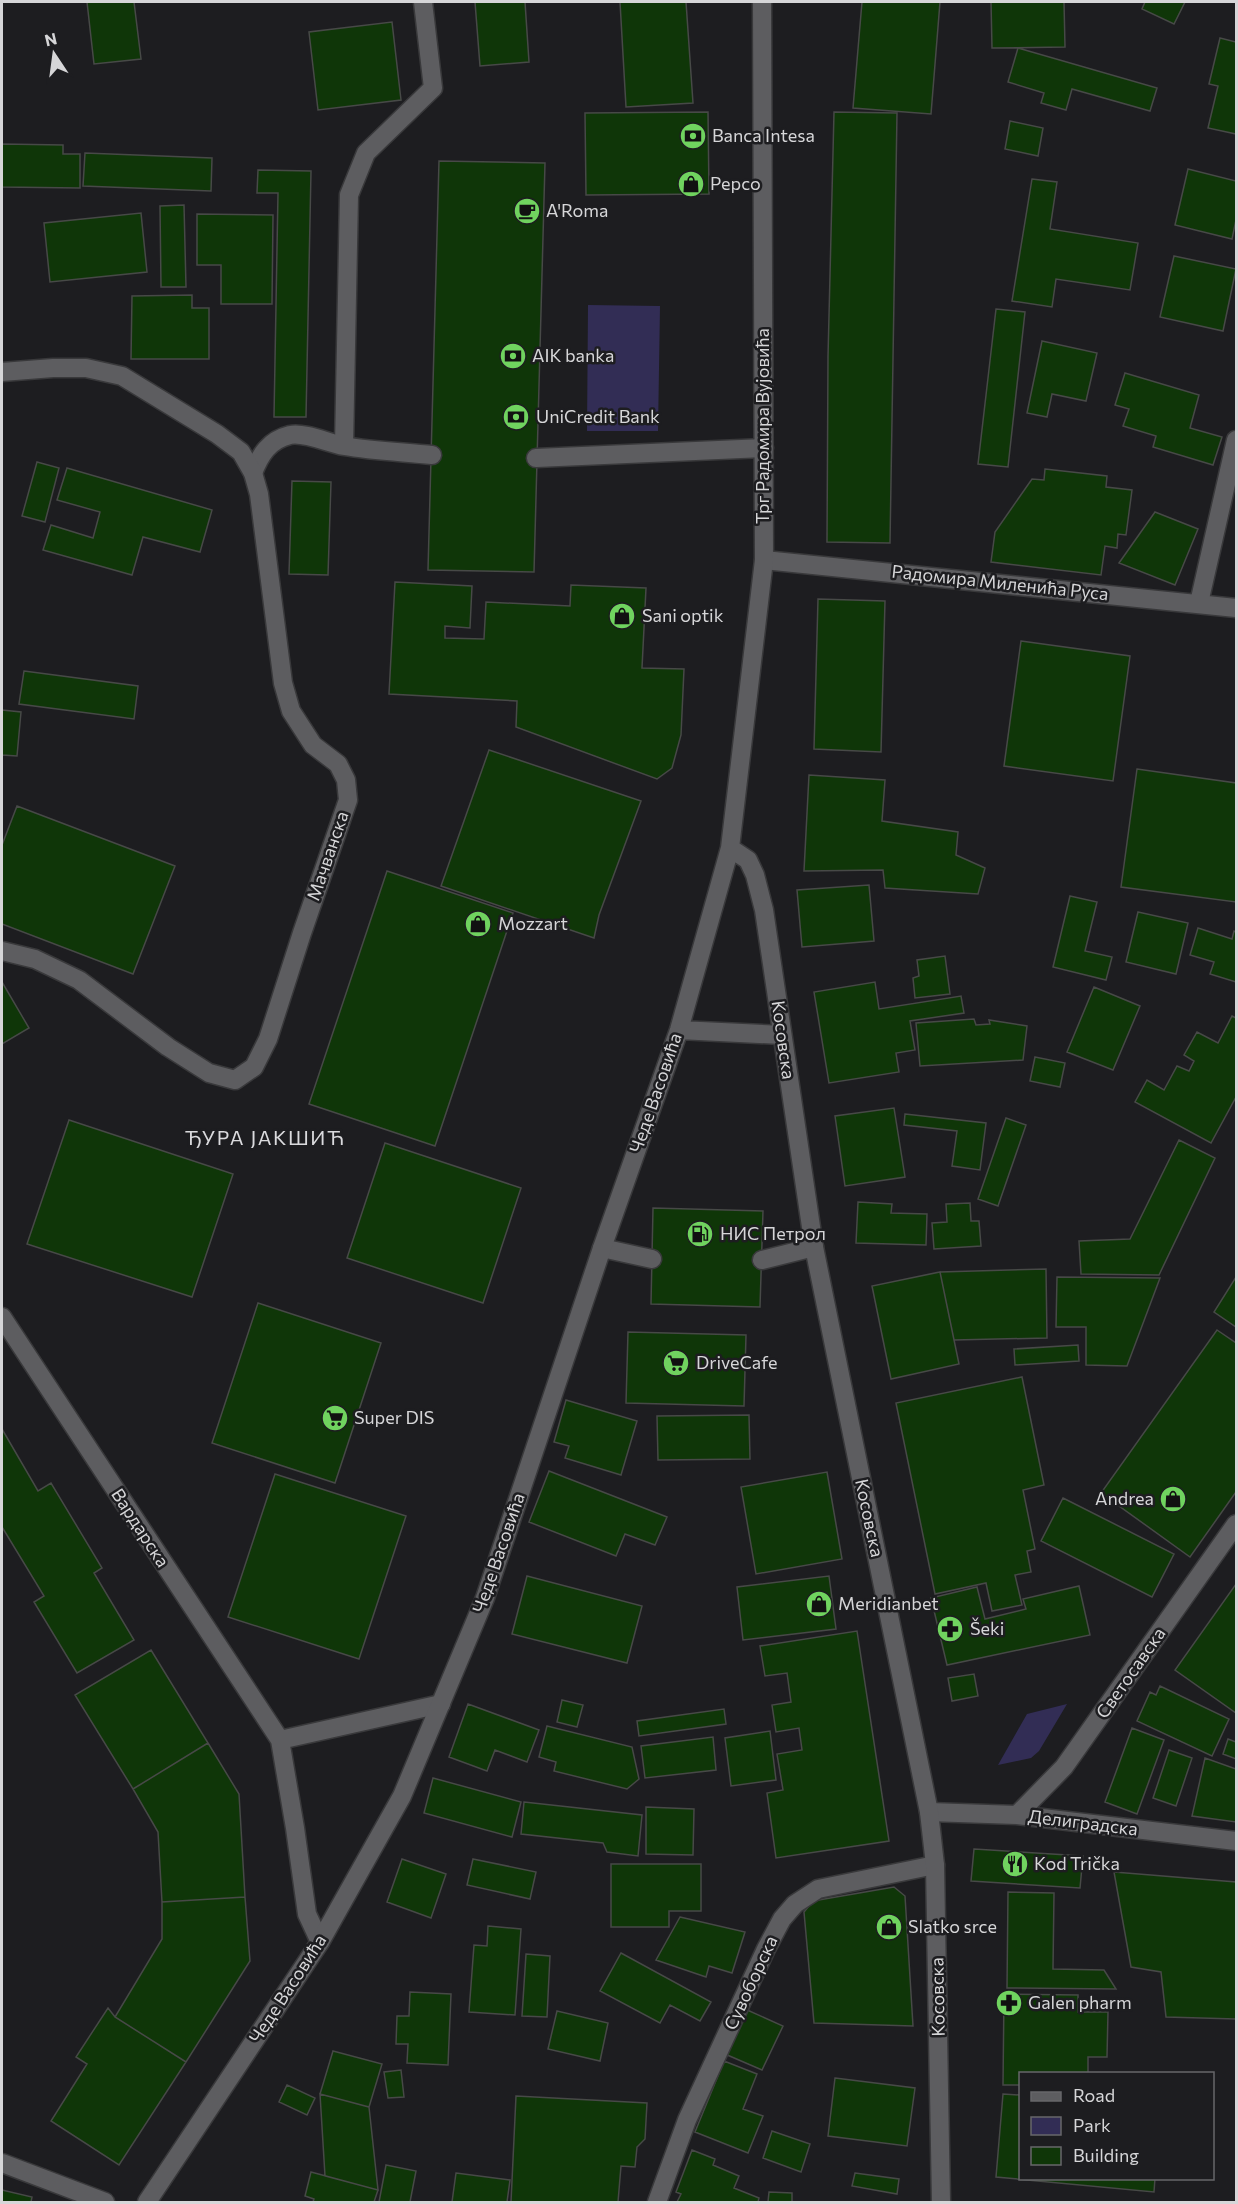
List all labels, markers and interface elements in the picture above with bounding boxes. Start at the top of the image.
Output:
north arrow [24,24,84,84]
text: N [43,28,58,50]
bank icon: Banca Intesa [678,121,708,151]
place label: Banca Intesa [712,124,815,146]
shop icon: Pepco [676,169,706,199]
place label: Pepco [710,172,761,194]
cafe icon: A'Roma [512,196,542,226]
place label: A'Roma [546,199,608,221]
street label: Трг Радомира Вујовића [751,328,773,524]
bank icon: AIK banka [498,341,528,371]
place label: AIK banka [532,344,615,366]
bank icon: UniCredit Bank [501,402,531,432]
place label: UniCredit Bank [536,405,660,427]
street label: Радомира Миленића Руса [891,560,1110,604]
shop icon: Sani optik [607,601,637,631]
place label: Sani optik [642,604,724,626]
street label: Мачванска [302,808,353,903]
shop icon: Mozzart [463,909,493,939]
place label: Mozzart [498,912,568,934]
street label: Косовска [768,999,800,1081]
street label: Чеде Васовића [624,1030,686,1155]
district label: ЂУРА ЈАКШИЋ [185,1125,345,1149]
fuel station icon: НИС Петрол [685,1219,715,1249]
place label: НИС Петрол [720,1222,826,1244]
supermarket icon: DriveCafe [661,1348,691,1378]
place label: DriveCafe [696,1351,777,1373]
supermarket icon: Super DIS [320,1403,350,1433]
place label: Super DIS [354,1406,434,1428]
street label: Косовска [851,1477,889,1559]
street label: Вардарска [107,1484,175,1571]
shop icon: Andrea [1158,1484,1188,1514]
place label: Andrea [1095,1487,1154,1509]
street label: Чеде Васовића [467,1490,529,1615]
shop icon: Meridianbet [804,1589,834,1619]
place label: Meridianbet [838,1592,939,1614]
pharmacy icon: Šeki [935,1614,965,1644]
place label: Šeki [970,1617,1004,1639]
street label: Светосавска [1091,1623,1170,1722]
street label: Делиградска [1027,1804,1139,1840]
restaurant icon: Kod Trička [1000,1849,1030,1879]
place label: Kod Trička [1034,1852,1120,1874]
shop icon: Slatko srce [874,1912,904,1942]
place label: Slatko srce [908,1915,997,1937]
street label: Чеде Васовића [244,1930,330,2047]
street label: Сувоборска [719,1932,782,2033]
street label: Косовска [925,1957,949,2037]
pharmacy icon: Galen pharm [994,1988,1024,2018]
place label: Galen pharm [1028,1991,1132,2013]
legend [1019,2072,1214,2180]
text: Road [1073,2084,1115,2106]
text: Park [1073,2114,1111,2136]
text: Building [1073,2144,1139,2166]

